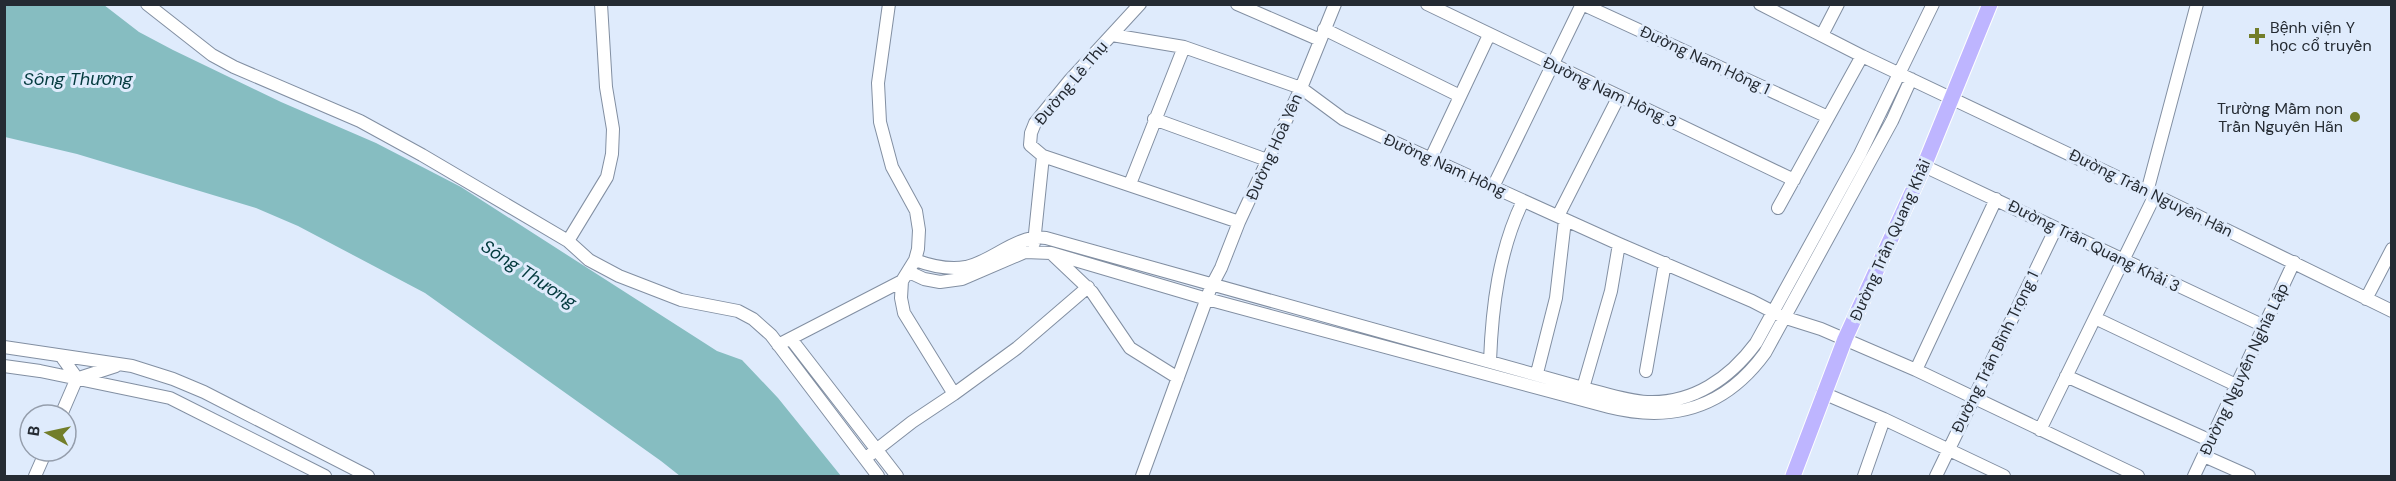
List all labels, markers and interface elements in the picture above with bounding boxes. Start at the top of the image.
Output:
place label: Bệnh viện Y học cổ truyền [2270,17,2372,56]
street label: Đường Nam Hồng 1 [1637,21,1773,99]
marker: Bệnh viện Y học cổ truyền [2248,27,2266,45]
street label: Đường Lê Thụ [1030,37,1112,129]
street label: Đường Nam Hồng 3 [1540,52,1680,132]
water label: Sông Thương [23,67,134,91]
street label: Đường Hoà Yên [1241,90,1307,204]
place label: Trường Mầm non Trần Nguyên Hãn [2217,98,2343,137]
marker: Trường Mầm non Trần Nguyên Hãn [2348,110,2362,124]
street label: Đường Nam Hồng [1381,129,1509,201]
street label: Đường Trần Nguyên Hãn [2066,144,2236,242]
street label: Đường Trần Quang Khải [1845,156,1935,324]
street label: Đường Trần Quang Khải 3 [2005,195,2183,297]
water label: Sông Thương [477,234,582,314]
street label: Đường Trần Bình Trọng 1 [1947,268,2043,436]
street label: Đường Nguyễn Nghĩa Lập [2195,279,2293,459]
north arrow [18,403,78,463]
text: B [23,424,45,438]

